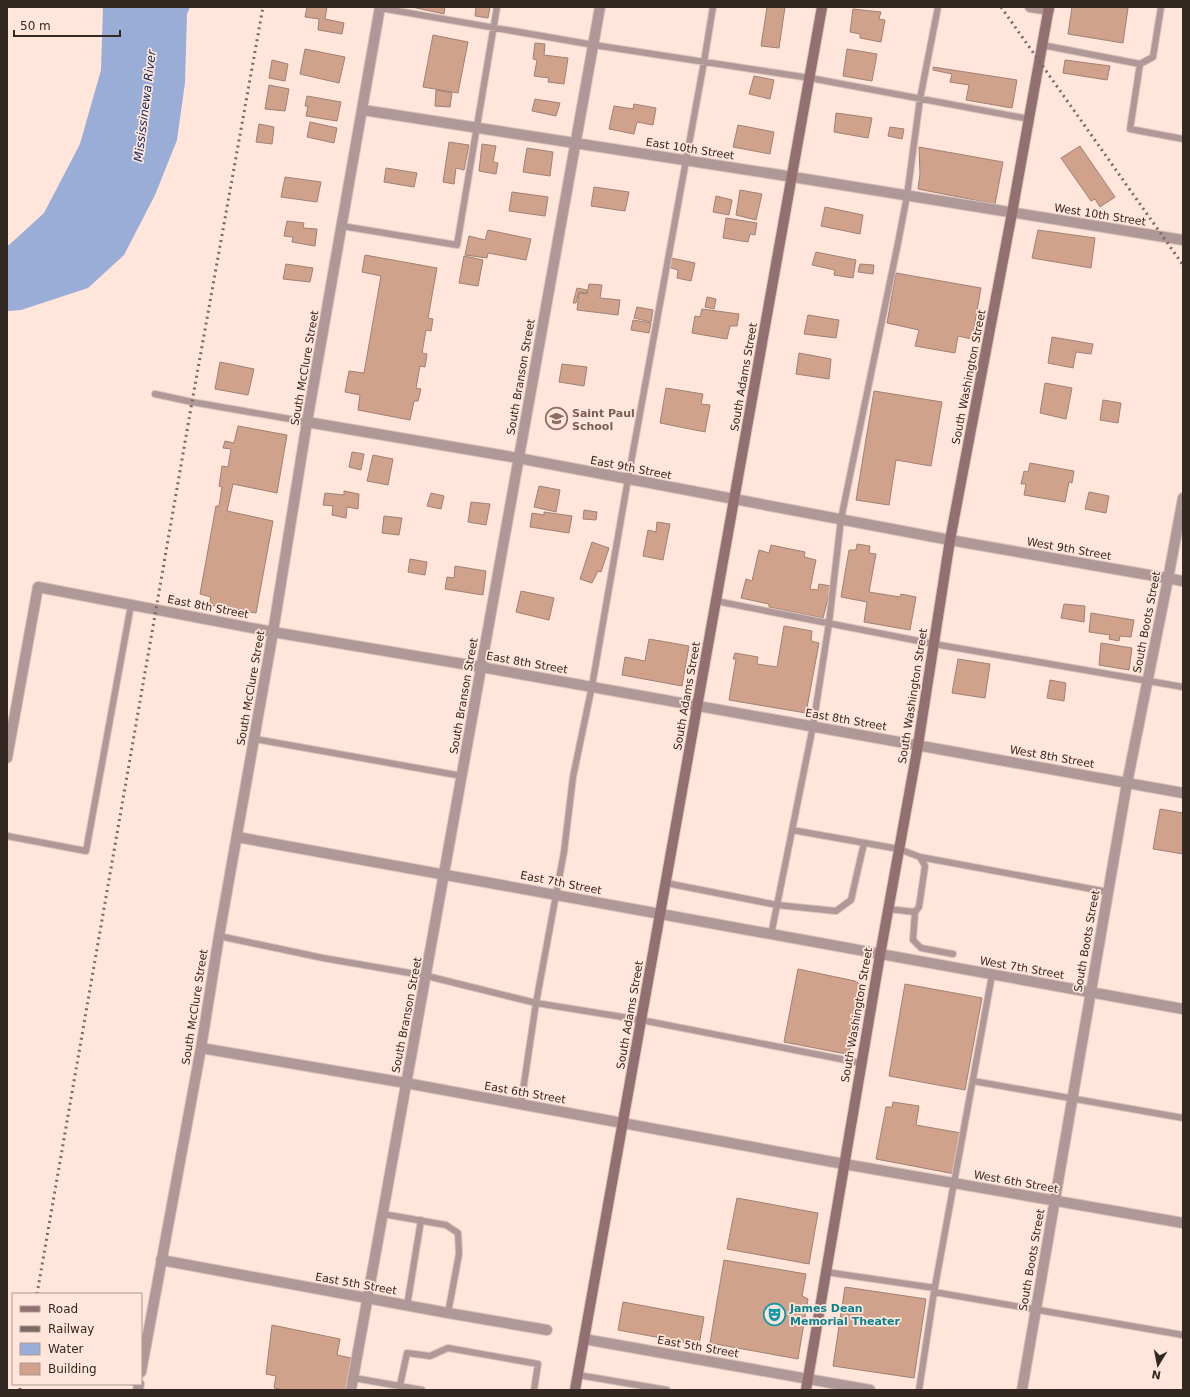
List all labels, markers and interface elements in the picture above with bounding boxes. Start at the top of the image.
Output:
scale bar [14,12,120,38]
text: 50 m [20,19,51,33]
water label: Mississinewa River [131,48,159,163]
street label: East 10th Street [645,136,736,163]
street label: West 10th Street [1053,201,1147,229]
street label: South Washington Street [950,308,989,445]
street label: South McClure Street [288,309,322,427]
street label: South Branson Street [504,317,538,436]
street label: South Adams Street [728,321,760,432]
school or university icon: Saint Paul School [544,406,570,432]
place label: Saint Paul School [572,407,635,433]
street label: East 9th Street [589,454,673,482]
street label: West 9th Street [1026,535,1113,563]
street label: South Boots Street [1131,569,1163,674]
street label: East 8th Street [166,593,250,621]
street label: South Washington Street [896,627,930,765]
street label: South McClure Street [234,629,268,747]
street label: South Branson Street [447,636,481,755]
street label: South Adams Street [671,640,703,751]
street label: East 8th Street [485,649,569,677]
street label: East 8th Street [804,706,888,734]
street label: West 8th Street [1009,743,1096,771]
street label: East 7th Street [519,869,603,897]
street label: South Boots Street [1072,888,1103,993]
street label: South Washington Street [839,946,875,1084]
street label: South McClure Street [179,948,211,1066]
street label: West 7th Street [979,954,1066,982]
street label: South Branson Street [389,955,425,1074]
street label: South Adams Street [614,959,646,1070]
street label: East 6th Street [483,1079,567,1107]
street label: West 6th Street [973,1168,1060,1196]
street label: South Boots Street [1017,1207,1048,1312]
street label: East 5th Street [314,1270,398,1298]
legend [12,1293,142,1385]
theatre icon: James Dean Memorial Theater [761,1301,787,1327]
text: Road [48,1302,78,1316]
place label: James Dean Memorial Theater [789,1302,901,1328]
text: Railway [48,1322,94,1336]
street label: East 5th Street [656,1333,740,1361]
text: Water [48,1342,84,1356]
north arrow [1138,1345,1178,1385]
text: Building [48,1362,97,1376]
text: N [1151,1367,1162,1382]

